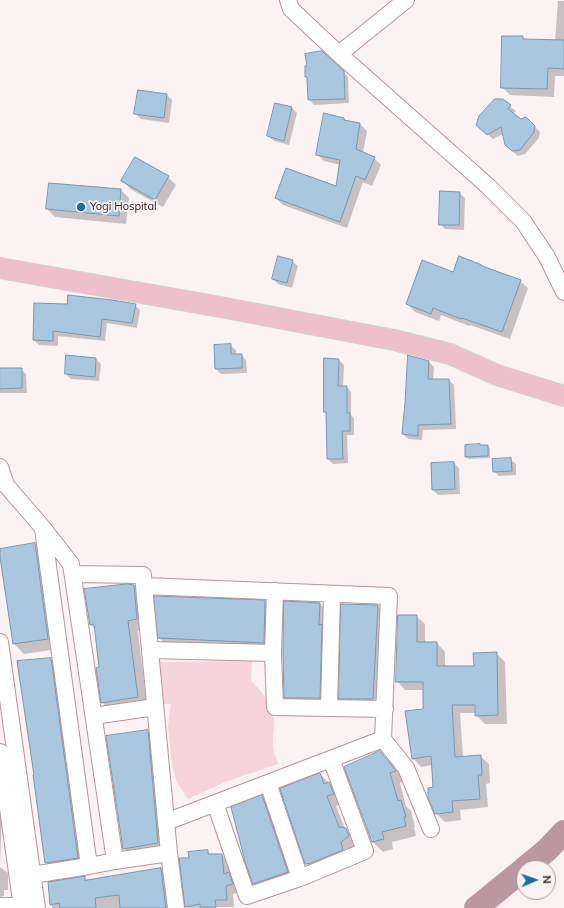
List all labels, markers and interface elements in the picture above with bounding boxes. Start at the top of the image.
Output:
place label: Yogi Hospital [90,200,157,214]
marker: Yogi Hospital [75,201,87,213]
north arrow [516,860,556,900]
text: N [540,875,554,884]

